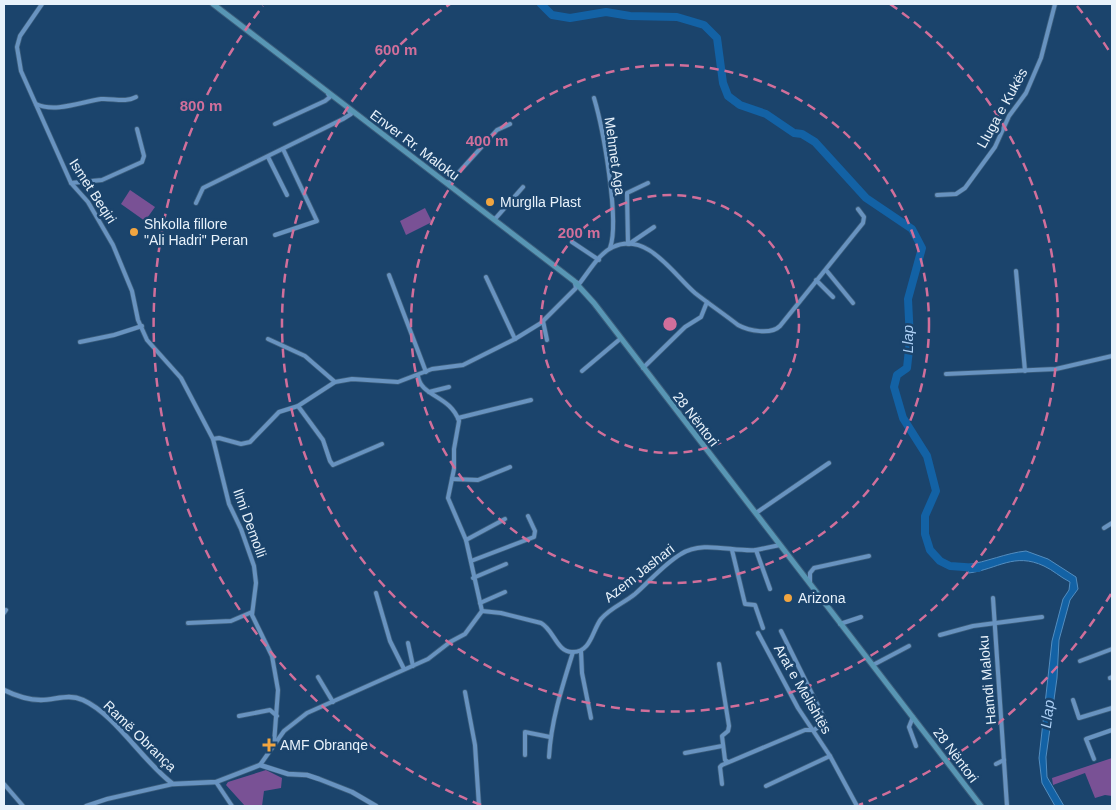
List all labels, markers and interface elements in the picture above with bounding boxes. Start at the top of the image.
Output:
text: 600 m [375,41,417,58]
street label: Lluga e Kukës [973,65,1031,151]
text: 800 m [180,97,222,114]
street label: Enver Rr. Maloku [367,106,463,184]
street label: Mehmet Aga [602,116,628,196]
text: 400 m [466,132,508,149]
street label: Ismet Beqiri [66,156,120,226]
place label: Murglla Plast [500,194,581,210]
marker: Murglla Plast [484,196,496,208]
place label: Shkolla fillore "Ali Hadri" Peran [144,216,248,248]
text: 200 m [558,224,600,241]
marker: Shkolla fillore "Ali Hadri" Peran [128,226,140,238]
centre of rings [661,315,679,333]
water label: Llap [899,325,916,353]
street label: 28 Nëntori [670,389,722,449]
street label: Ilmi Demolli [230,486,270,560]
street label: Azem Jashari [601,541,677,605]
place label: Arizona [798,590,846,606]
marker: Arizona [782,592,794,604]
street label: Hamdi Maloku [975,635,999,725]
street label: Arat e Melishtës [771,642,835,736]
street label: Ramë Obrança [100,697,180,775]
water label: Llap [1037,699,1057,729]
street label: 28 Nëntori [930,724,982,786]
place label: AMF Obranqe [280,737,368,753]
marker: AMF Obranqe [262,738,276,752]

